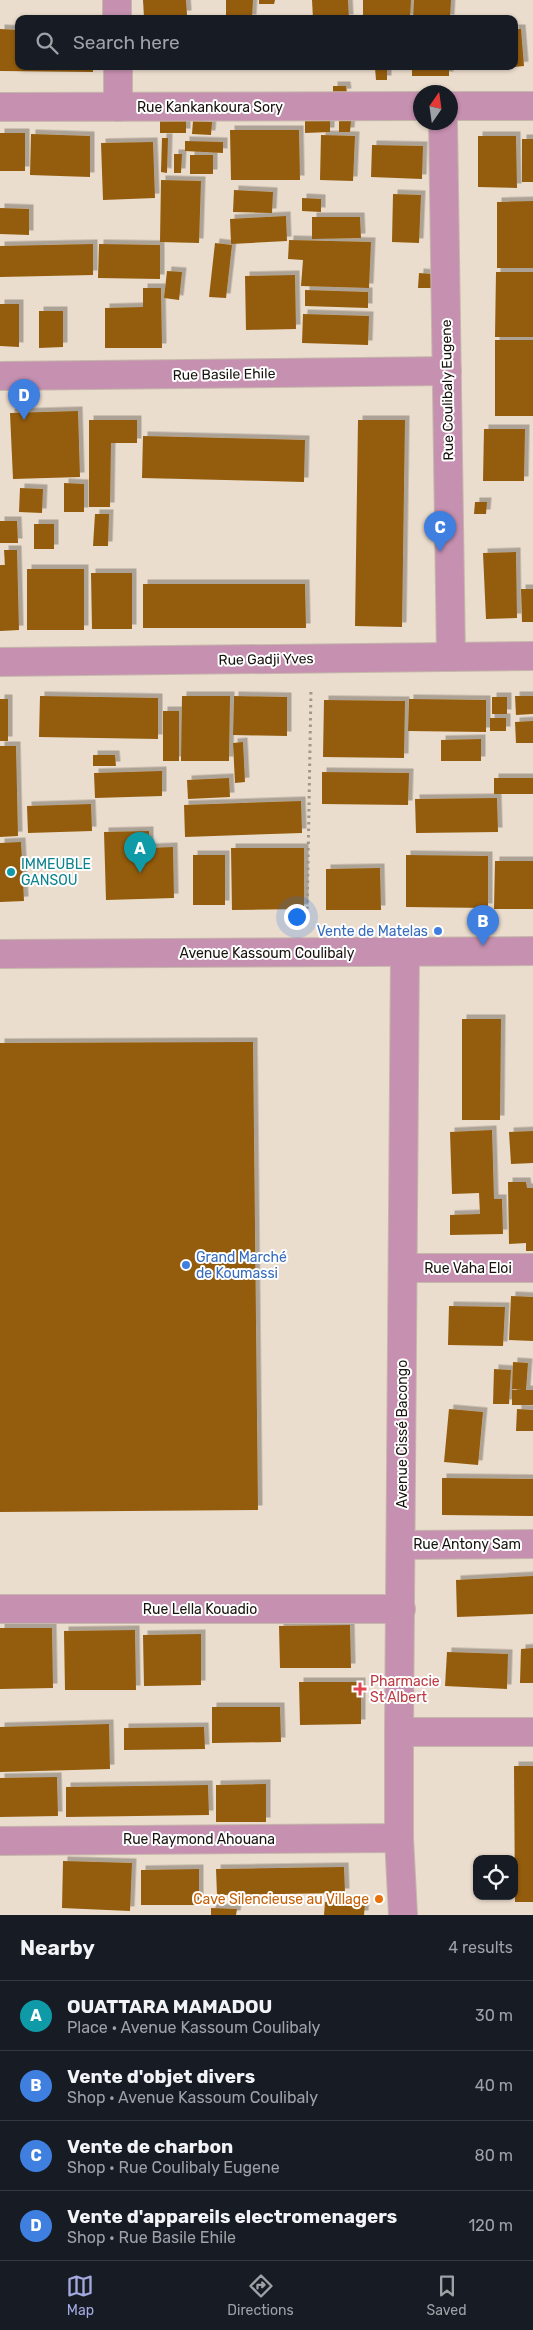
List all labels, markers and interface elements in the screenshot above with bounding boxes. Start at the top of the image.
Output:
search box [15,15,518,70]
icon: search [33,29,61,57]
text: Search here [73,31,180,54]
north arrow [413,85,458,130]
street label: Rue Kankankoura Sory [137,99,283,116]
street label: Rue Coulibaly Eugene [438,319,457,461]
street label: Rue Basile Ehile [172,365,276,384]
pin: D [8,379,40,420]
pin: C [424,511,456,552]
street label: Rue Gadji Yves [218,650,314,669]
pin: A [124,832,156,873]
place label: IMMEUBLE GANSOU [21,856,91,889]
marker: IMMEUBLE GANSOU [5,866,17,878]
your location [284,904,310,930]
pin: B [467,905,499,946]
place label: Vente de Matelas [317,923,428,940]
marker: Vente de Matelas [432,925,444,937]
street label: Avenue Kassoum Coulibaly [180,945,355,962]
place label: Grand Marché de Koumassi [196,1249,287,1282]
marker: Grand Marché de Koumassi [180,1259,192,1271]
street label: Rue Vaha Eloi [424,1260,512,1277]
street label: Avenue Cissé Bacongo [394,1360,411,1508]
street label: Rue Antony Sam [413,1536,521,1553]
street label: Rue Lella Kouadio [143,1601,257,1618]
place label: Pharmacie St Albert [370,1673,440,1706]
marker: Pharmacie St Albert [354,1683,366,1695]
street label: Rue Raymond Ahouana [123,1831,275,1848]
map controls [473,1855,518,1900]
button: locate [473,1855,518,1900]
place label: Cave Silencieuse au Village [193,1891,369,1908]
marker: Cave Silencieuse au Village [373,1893,385,1905]
text: Nearby [20,1935,95,1960]
text: 4 results [448,1938,513,1957]
text: OUATTARA MAMADOU [67,1995,272,2018]
text: A [30,2006,42,2025]
text: 30 m [475,2006,513,2025]
text: Place · Avenue Kassoum Coulibaly [67,2018,320,2037]
text: Vente d'objet divers [67,2065,255,2088]
text: B [30,2076,42,2095]
text: 40 m [475,2076,513,2095]
text: Shop · Avenue Kassoum Coulibaly [67,2088,318,2107]
text: Vente de charbon [67,2135,233,2158]
text: C [30,2146,42,2165]
text: 80 m [475,2146,513,2165]
text: Shop · Rue Coulibaly Eugene [67,2158,280,2177]
text: Vente d'appareils electromenagers [67,2205,397,2228]
text: D [30,2216,42,2235]
text: 120 m [468,2216,513,2235]
text: Shop · Rue Basile Ehile [67,2228,236,2247]
tab: Map [66,2272,94,2319]
tab: Directions [227,2272,294,2319]
tab: Saved [427,2272,467,2319]

